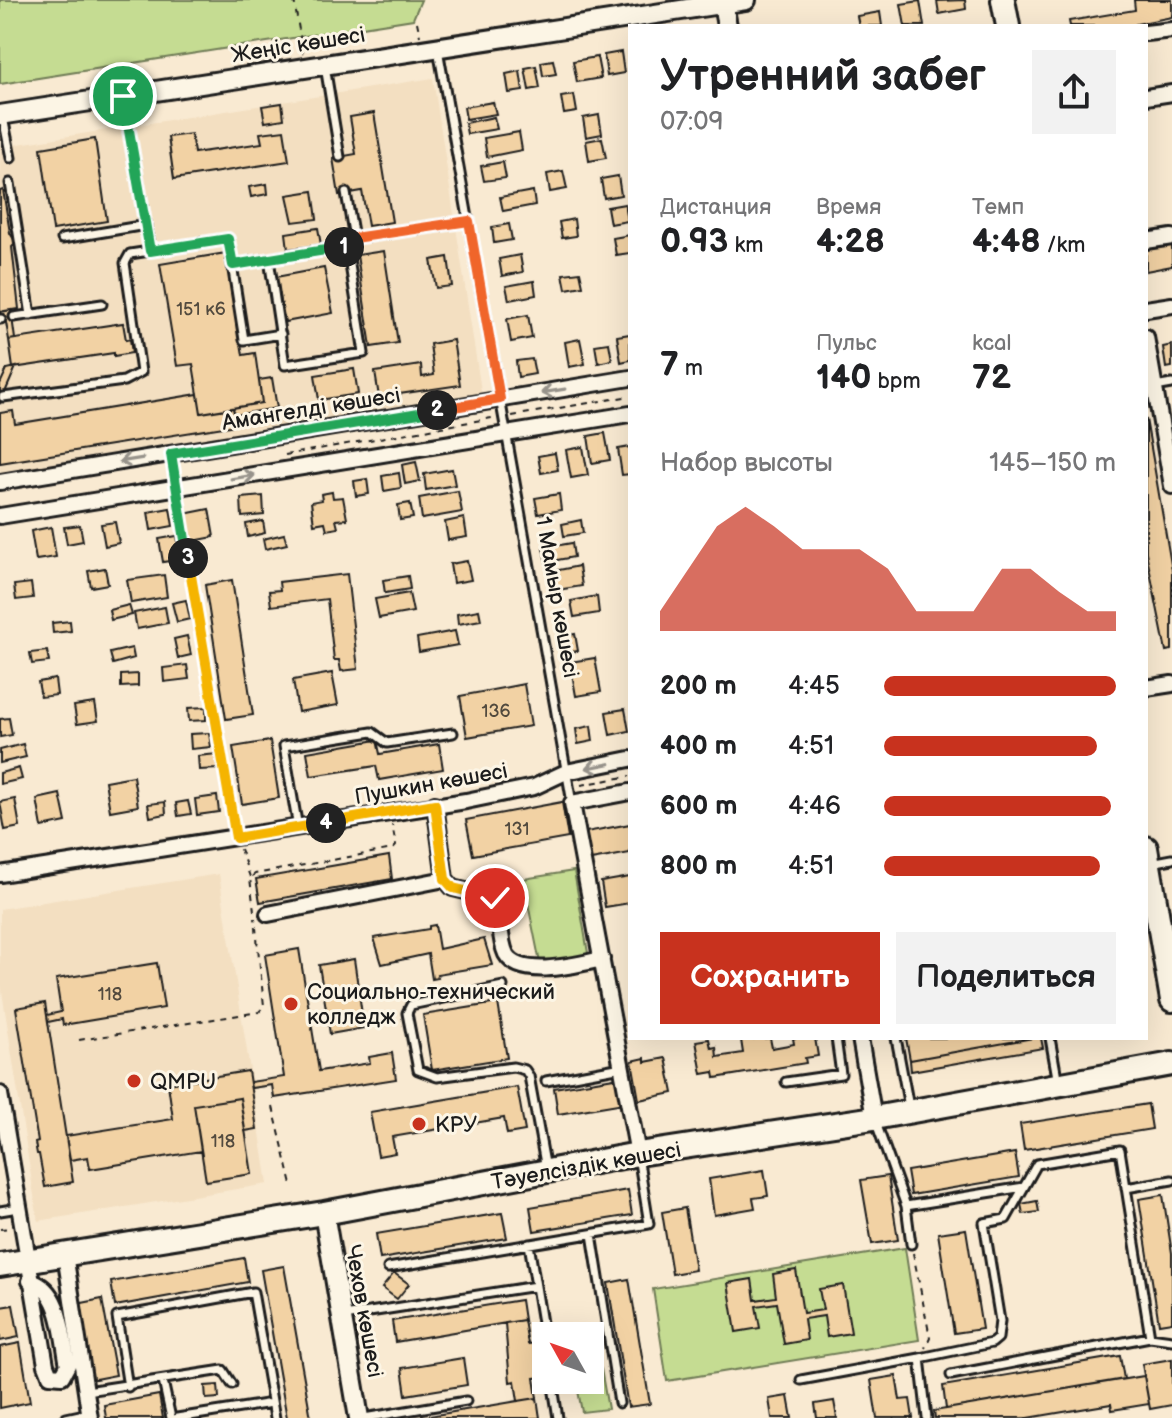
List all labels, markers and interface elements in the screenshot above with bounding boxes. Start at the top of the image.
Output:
street label: Жеңіс көшесі [229,22,367,69]
text: Утренний забег [660,50,986,103]
button: share [1032,50,1116,134]
pin [89,62,157,130]
icon: arrive [101,74,145,118]
text: 07:09 [660,107,724,138]
text: Дистанция [660,194,771,221]
text: Время [816,194,881,221]
text: Темп [972,194,1024,221]
text: 0.93 [660,221,728,262]
text: 4:28 [816,221,885,262]
text: 4:48 [972,221,1041,262]
pin: 1 [324,227,364,267]
text: km [728,232,763,259]
text: /km [1041,232,1086,259]
text: 1 [339,233,349,260]
house number: 151 к6 [176,299,226,320]
text: Пульс [816,330,877,357]
text: kcal [972,330,1011,357]
text: 7 [660,344,679,385]
text: m [679,355,703,382]
text: 140 [816,357,872,398]
text: 72 [972,357,1011,398]
text: bpm [872,368,921,395]
street label: Амангелді көшесі [219,382,402,437]
one-way arrow [541,384,566,399]
pin: 2 [417,390,457,430]
text: 2 [430,396,444,423]
text: Набор высоты [660,448,833,479]
text: 145–150 m [989,448,1116,479]
one-way arrow [119,454,144,469]
one-way arrow [230,469,255,484]
street label: 1 Мамыр көшесі [529,514,584,680]
pin: 3 [168,538,208,578]
text: 3 [182,544,194,571]
text: 200 m [660,671,737,702]
text: 4:45 [788,671,840,702]
house number: 136 [481,701,511,722]
text: 400 m [660,731,737,762]
text: 4:51 [788,731,834,762]
street label: Пушкин көшесі [353,758,510,811]
one-way arrow [586,759,611,774]
text: 600 m [660,791,737,822]
text: 4:46 [788,791,841,822]
pin: 4 [306,803,346,843]
text: 4 [320,809,332,836]
house number: 131 [504,819,530,840]
text: 800 m [660,851,737,882]
text: 4:51 [788,851,834,882]
pin [461,864,529,932]
icon: check [473,876,517,920]
button: Сохранить [660,932,880,1024]
button: Поделиться [896,932,1116,1024]
place label: Социально-технический колледж [307,979,555,1031]
house number: 118 [98,984,122,1005]
marker: Социально-технический колледж [282,995,300,1013]
place label: QMPU [150,1069,216,1096]
marker: QMPU [125,1072,143,1090]
place label: КРУ [435,1112,477,1139]
marker: КРУ [410,1115,428,1133]
house number: 118 [211,1131,235,1152]
street label: Тәуелсіздік көшесі [489,1136,683,1196]
street label: Чехов көшесі [339,1243,388,1380]
north arrow [532,1322,604,1394]
map controls [532,1322,604,1394]

